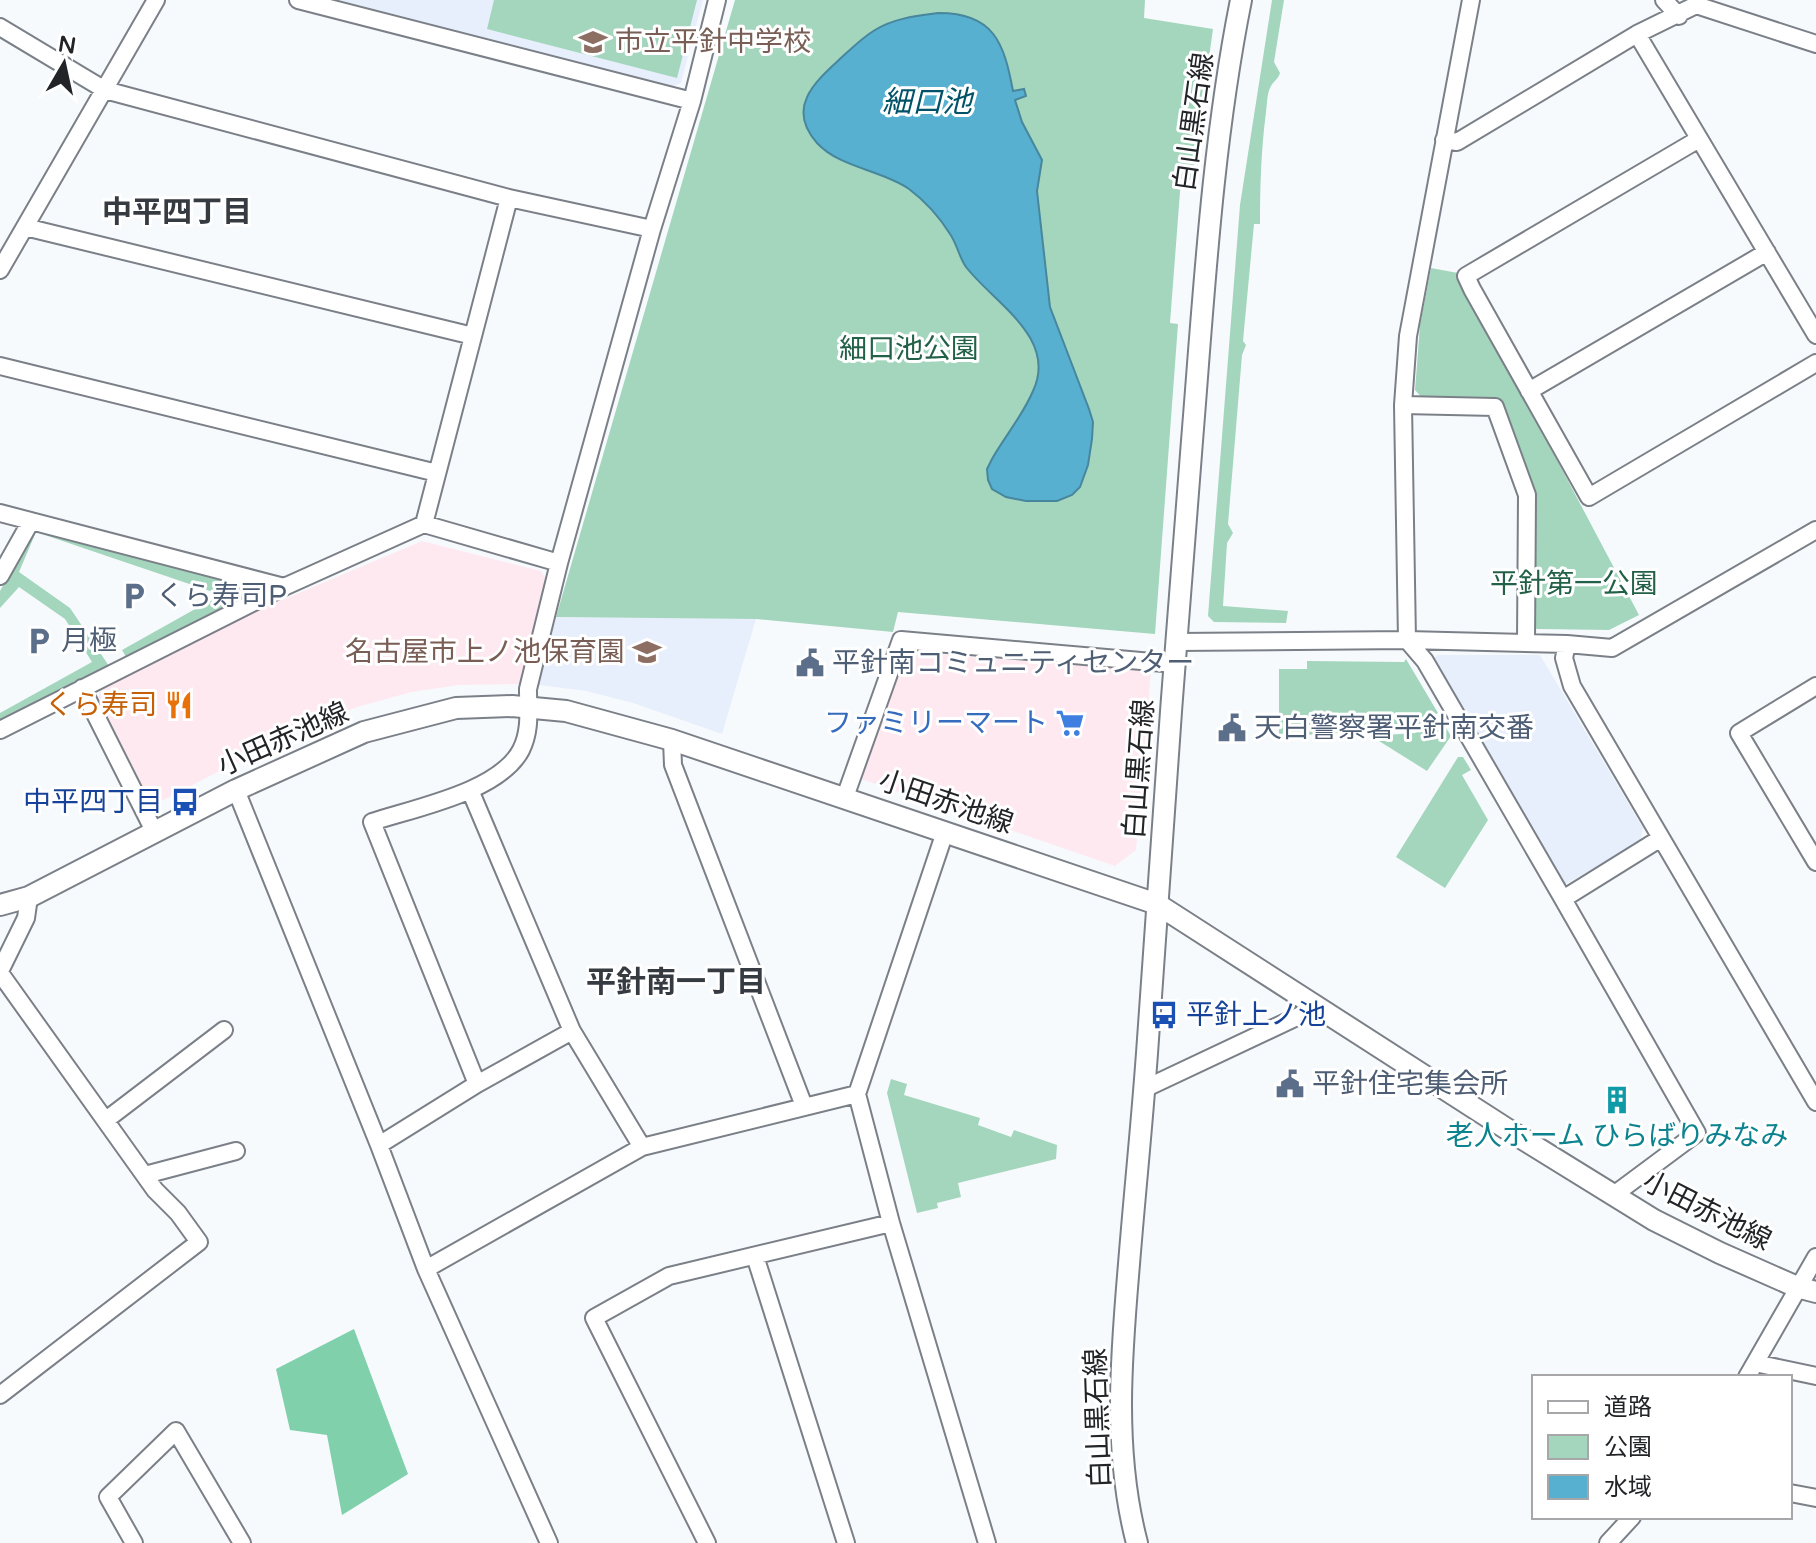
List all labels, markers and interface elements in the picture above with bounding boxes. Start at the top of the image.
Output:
north arrow [24,24,104,104]
place label: 市立平針中学校 [615,25,811,59]
school or university icon: 市立平針中学校 [578,27,608,57]
text: N [56,31,78,59]
street label: 白山黒石線 [1167,50,1221,194]
water label: 細口池 [882,84,975,121]
district label: 中平四丁目 [102,194,252,231]
park label: 細口池公園 [839,332,979,366]
park label: 平針第一公園 [1490,567,1658,601]
place label: くら寿司P [156,579,287,613]
parking icon: くら寿司P [119,581,149,611]
place label: 月極 [61,624,117,658]
parking icon: 月極 [24,626,54,656]
place label: 名古屋市上ノ池保育園 [345,635,625,669]
school or university icon: 名古屋市上ノ池保育園 [632,637,662,667]
place label: 平針南コミュニティセンター [832,646,1194,680]
public building icon: 平針南コミュニティセンター [795,648,825,678]
place label: くら寿司 [45,688,157,722]
restaurant icon: くら寿司 [164,690,194,720]
street label: 小田赤池線 [212,695,354,783]
street label: 白山黒石線 [1117,698,1161,840]
place label: ファミリーマート [824,706,1048,740]
supermarket icon: ファミリーマート [1055,708,1085,738]
place label: 天白警察署平針南交番 [1254,711,1534,745]
public building icon: 天白警察署平針南交番 [1217,713,1247,743]
street label: 小田赤池線 [874,763,1018,841]
place label: 中平四丁目 [23,785,163,819]
bus stop icon: 中平四丁目 [170,787,200,817]
district label: 平針南一丁目 [586,964,766,1001]
place label: 平針上ノ池 [1186,998,1326,1032]
bus stop icon: 平針上ノ池 [1149,1000,1179,1030]
place label: 平針住宅集会所 [1312,1067,1508,1101]
public building icon: 平針住宅集会所 [1275,1069,1305,1099]
building icon: 老人ホーム ひらばりみなみ [1602,1085,1632,1115]
place label: 老人ホーム ひらばりみなみ [1446,1119,1788,1153]
street label: 小田赤池線 [1637,1164,1777,1258]
street label: 白山黒石線 [1079,1347,1117,1489]
legend [1532,1375,1792,1519]
text: 道路 [1604,1393,1652,1422]
text: 公園 [1604,1433,1652,1462]
text: 水域 [1604,1473,1652,1502]

